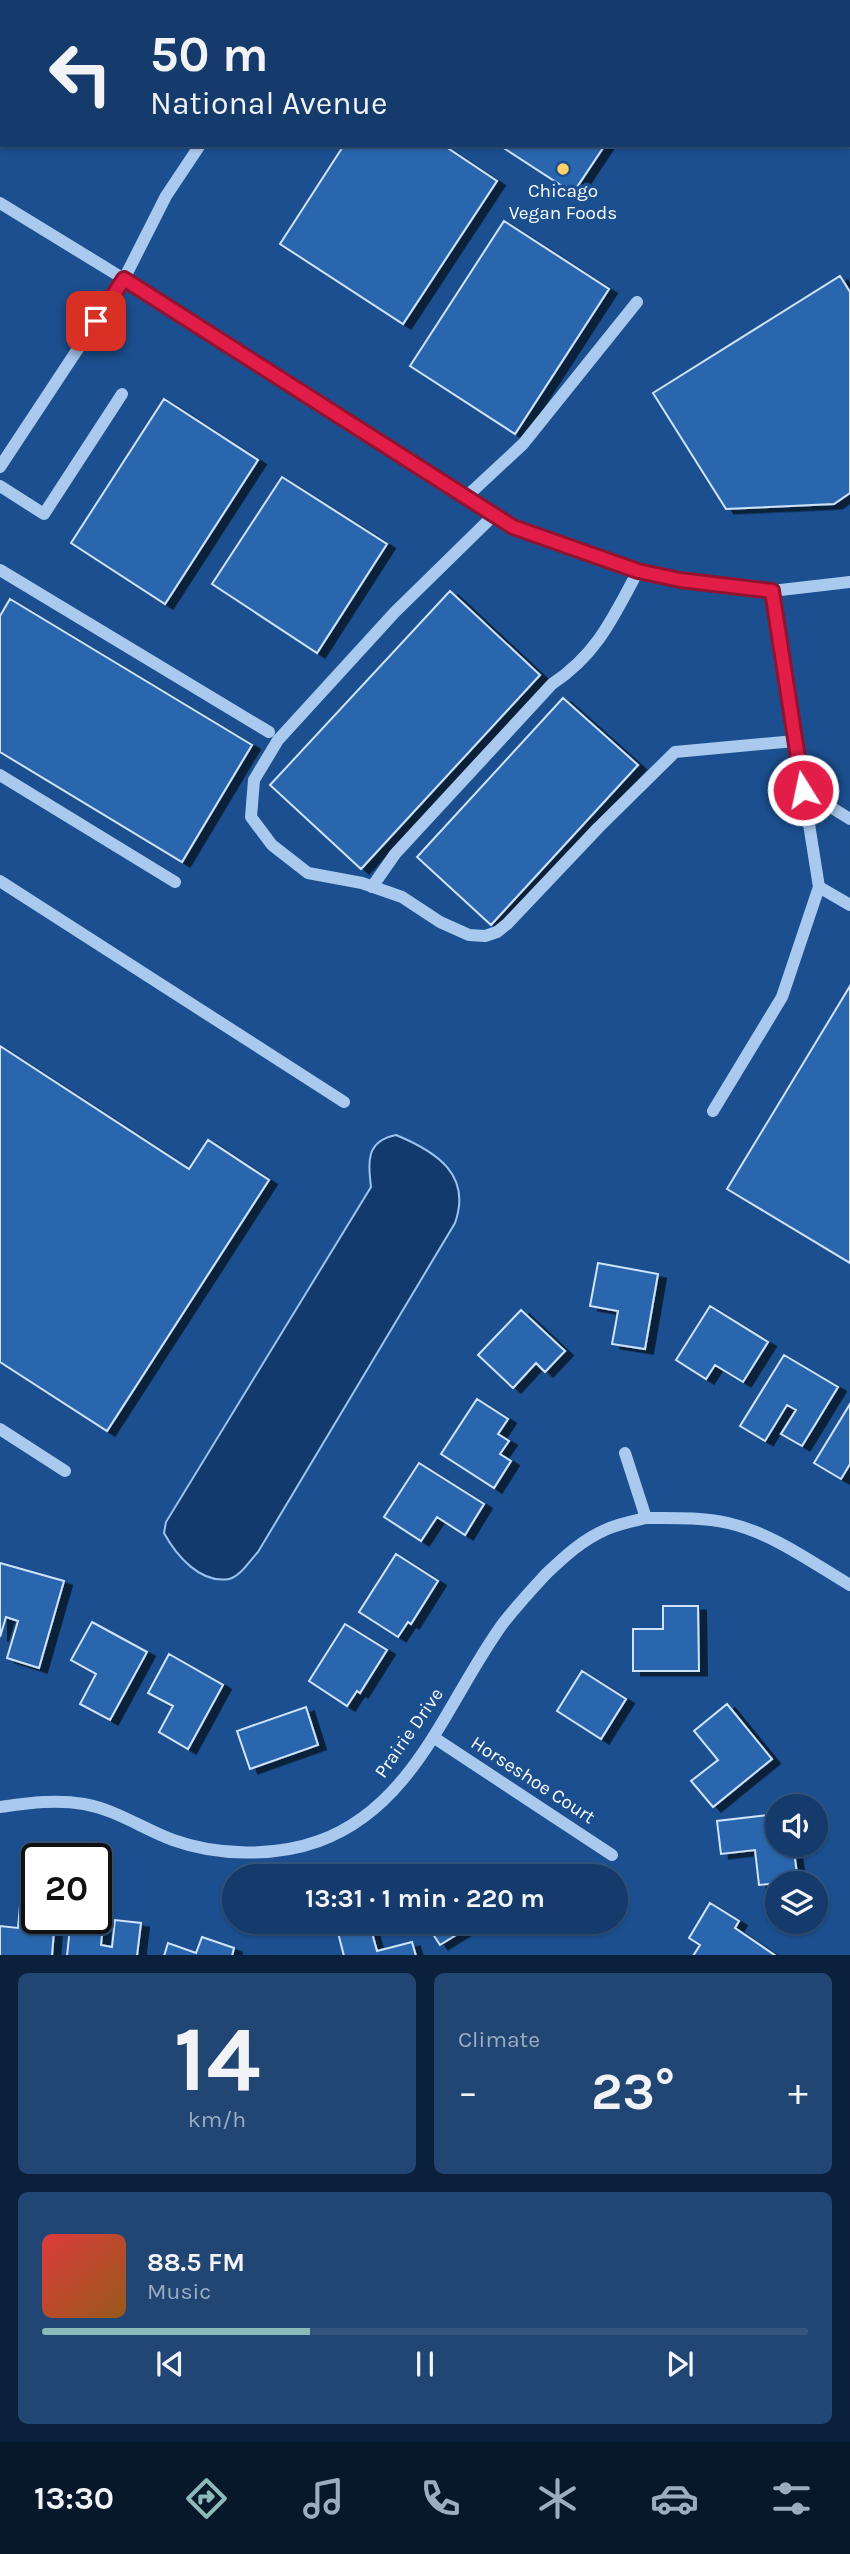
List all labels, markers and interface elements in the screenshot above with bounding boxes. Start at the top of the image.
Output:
text: 50 m [150,26,268,83]
icon: left [35,28,126,119]
text: National Avenue [150,85,387,122]
marker: Chicago Vegan Foods [555,161,571,177]
place label: Chicago Vegan Foods [509,180,617,224]
pin [66,291,126,351]
icon: arrive [77,302,115,340]
position arrow [766,753,840,827]
street label: Prairie Drive [370,1684,448,1782]
street label: Horseshoe Court [467,1732,599,1828]
map controls [765,1794,828,1934]
button: sound [765,1794,828,1857]
speed limit sign: 20 [21,1843,112,1934]
button: layers [765,1871,828,1934]
text: 13:31 · 1 min · 220 m [305,1883,545,1914]
text: 14 [174,2007,260,2113]
text: Climate [458,2026,540,2053]
text: 23° [591,2061,675,2122]
text: − [458,2070,478,2115]
text: + [788,2070,808,2115]
text: km/h [188,2106,246,2133]
text: 88.5 FM [147,2247,245,2278]
text: Music [147,2278,211,2305]
icon: previous [151,2345,189,2383]
icon: pause [406,2345,444,2383]
icon: next [661,2345,699,2383]
icon: directions [182,2474,231,2523]
icon: music [299,2474,348,2523]
icon: phone [416,2474,465,2523]
icon: climate [533,2474,582,2523]
icon: car [650,2474,699,2523]
icon: filters [767,2474,816,2523]
text: 13:30 [34,2480,114,2517]

